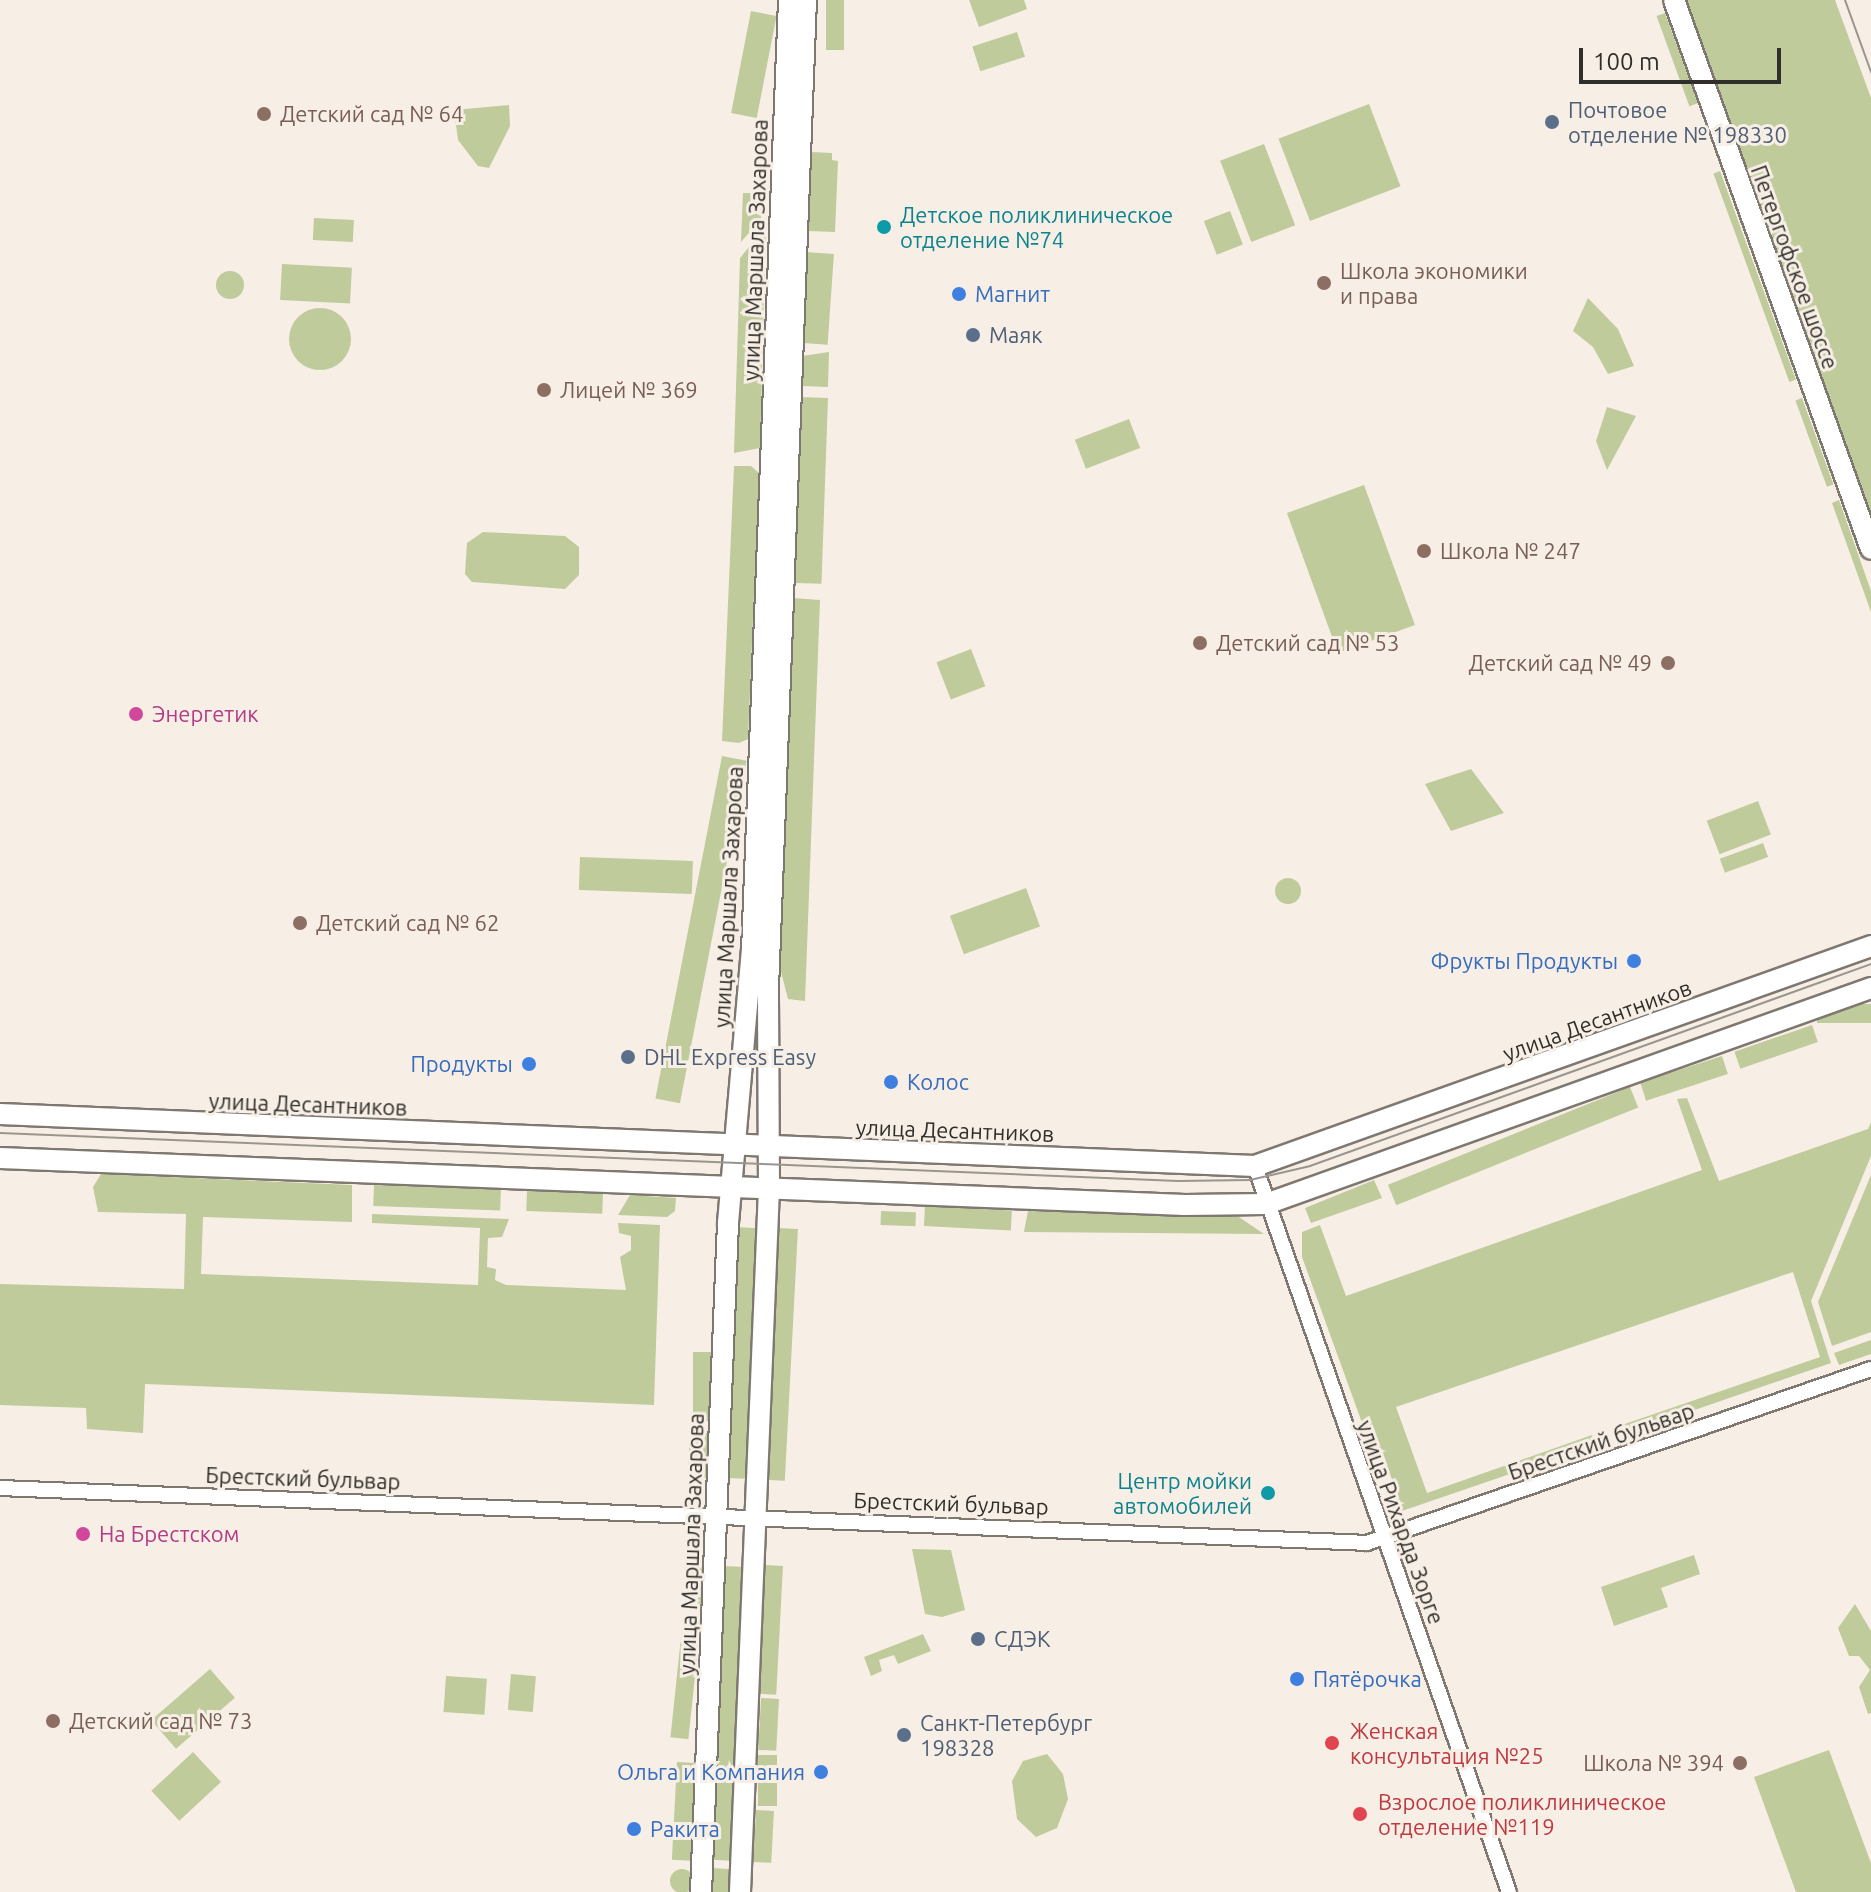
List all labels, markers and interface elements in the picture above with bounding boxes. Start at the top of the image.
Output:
scale bar [1583,32,1785,82]
text: 100 m [1593,48,1660,75]
place label: Почтовое отделение № 198330 [1568,96,1787,148]
place label: Детский сад № 64 [280,101,463,127]
marker: Детский сад № 64 [255,105,273,123]
marker: Почтовое отделение № 198330 [1543,113,1561,131]
street label: улица Маршала Захарова [737,119,773,381]
street label: Петергофское шоссе [1746,161,1844,373]
place label: Детское поликлиническое отделение №74 [900,201,1173,252]
marker: Детское поликлиническое отделение №74 [875,218,893,236]
place label: Школа экономики и права [1340,257,1528,308]
marker: Школа экономики и права [1315,274,1333,292]
place label: Магнит [975,281,1050,307]
marker: Магнит [950,285,968,303]
place label: Маяк [989,322,1043,348]
marker: Маяк [964,326,982,344]
place label: Лицей № 369 [560,377,698,403]
marker: Лицей № 369 [535,381,553,399]
place label: Школа № 247 [1440,538,1581,564]
marker: Школа № 247 [1415,542,1433,560]
place label: Детский сад № 53 [1216,630,1399,656]
marker: Детский сад № 53 [1191,634,1209,652]
place label: Детский сад № 49 [1469,650,1652,676]
marker: Детский сад № 49 [1659,654,1677,672]
place label: Энергетик [152,701,258,727]
marker: Энергетик [127,705,145,723]
street label: улица Маршала Захарова [708,765,748,1029]
place label: Детский сад № 62 [316,910,499,936]
marker: Детский сад № 62 [291,914,309,932]
place label: Фрукты Продукты [1431,948,1618,974]
marker: Фрукты Продукты [1625,952,1643,970]
street label: улица Десантников [1499,974,1695,1066]
place label: DHL Express Easy [644,1044,816,1070]
marker: DHL Express Easy [619,1048,637,1066]
place label: Продукты [411,1051,513,1077]
marker: Продукты [520,1055,538,1073]
place label: Колос [907,1069,969,1095]
marker: Колос [882,1073,900,1091]
street label: улица Десантников [208,1087,408,1121]
street label: улица Десантников [855,1113,1055,1147]
street label: Брестский бульвар [1504,1397,1698,1485]
street label: улица Маршала Захарова [673,1413,709,1675]
street label: улица Рихарда Зорге [1352,1416,1450,1628]
street label: Брестский бульвар [205,1461,401,1495]
place label: Центр мойки автомобилей [1113,1467,1252,1518]
marker: Центр мойки автомобилей [1259,1484,1277,1502]
street label: Брестский бульвар [853,1486,1049,1520]
place label: На Брестском [99,1521,240,1547]
marker: На Брестском [74,1525,92,1543]
place label: СДЭК [994,1626,1050,1652]
marker: СДЭК [969,1630,987,1648]
place label: Пятёрочка [1313,1666,1422,1692]
marker: Пятёрочка [1288,1670,1306,1688]
place label: Детский сад № 73 [69,1708,252,1734]
place label: Санкт-Петербург 198328 [920,1709,1092,1760]
marker: Детский сад № 73 [44,1712,62,1730]
place label: Женская консультация №25 [1350,1717,1544,1768]
marker: Санкт-Петербург 198328 [895,1726,913,1744]
marker: Женская консультация №25 [1321,1732,1343,1754]
place label: Школа № 394 [1583,1750,1724,1776]
marker: Школа № 394 [1731,1754,1749,1772]
place label: Ольга и Компания [617,1759,805,1785]
marker: Ольга и Компания [812,1763,830,1781]
place label: Взрослое поликлиническое отделение №119 [1378,1788,1666,1840]
marker: Взрослое поликлиническое отделение №119 [1349,1803,1371,1825]
place label: Ракита [650,1816,720,1842]
marker: Ракита [625,1820,643,1838]

